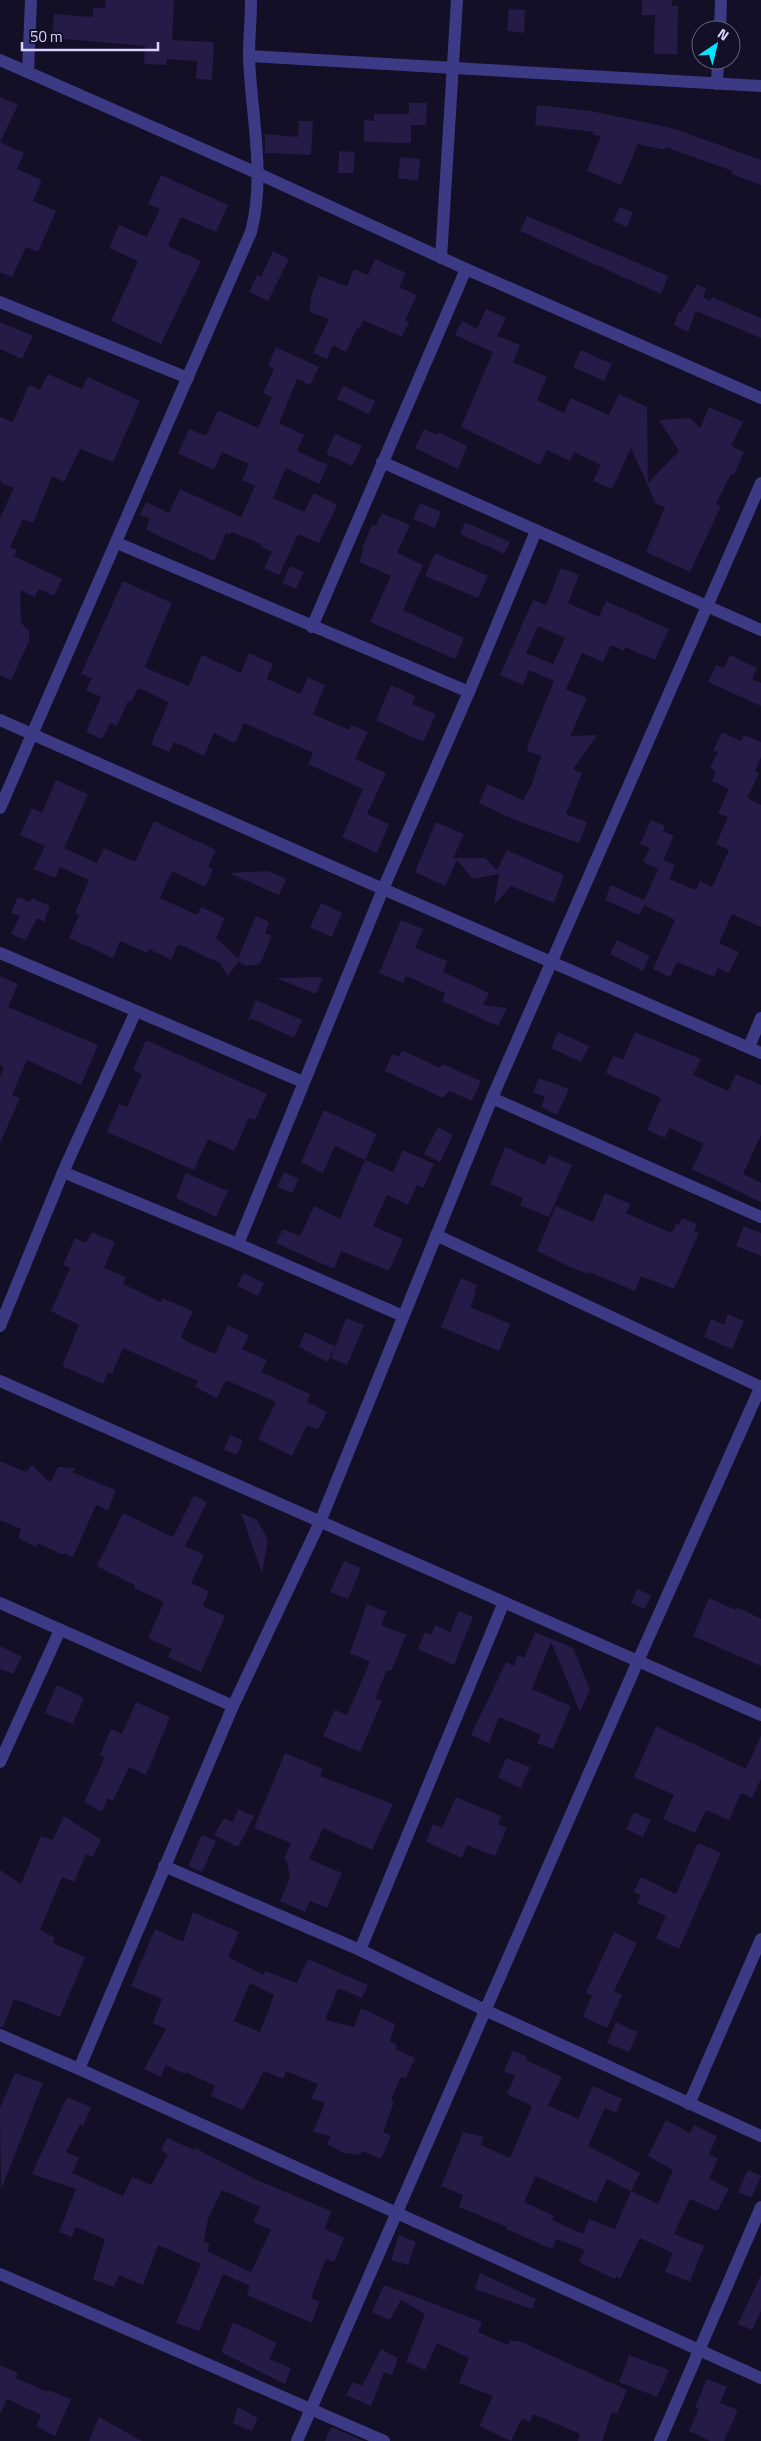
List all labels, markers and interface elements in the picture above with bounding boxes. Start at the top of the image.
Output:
scale bar [22,20,159,52]
north arrow [691,20,741,70]
text: N [714,23,734,45]
text: 50 m [30,25,63,48]

